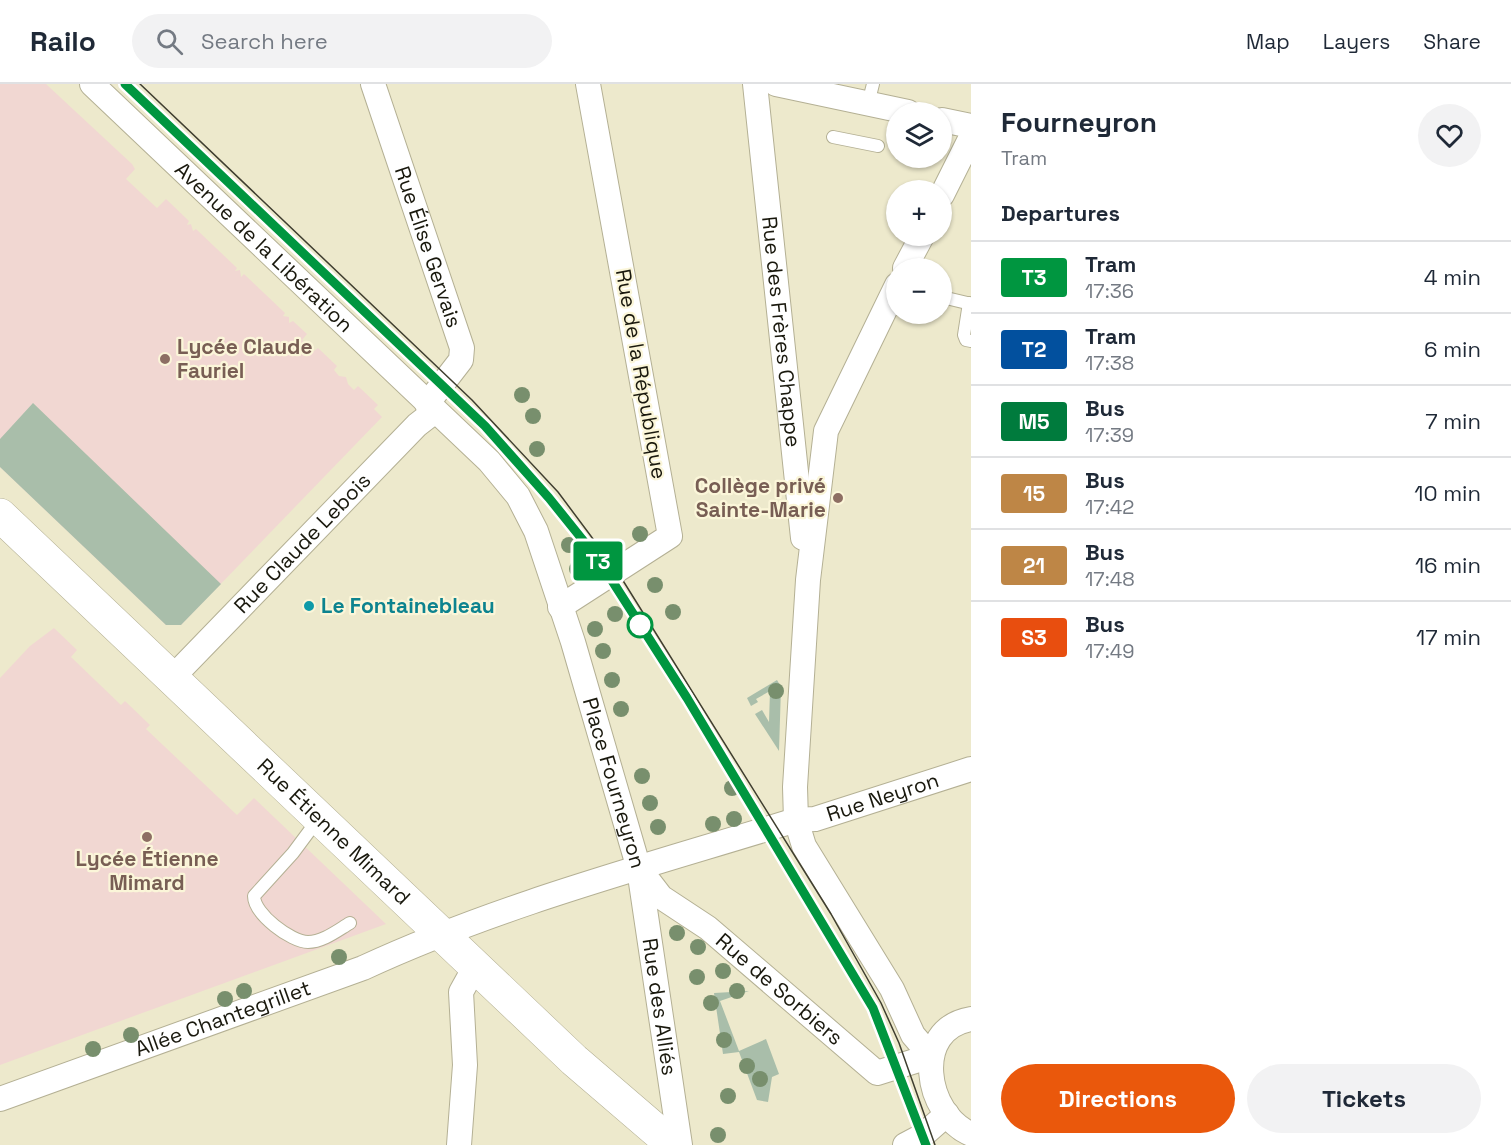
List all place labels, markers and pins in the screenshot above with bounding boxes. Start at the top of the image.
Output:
place label: Lycée Claude Fauriel [177,333,313,384]
marker: Lycée Claude Fauriel [158,352,172,366]
place label: Collège privé Sainte-Marie [695,472,826,523]
marker: Collège privé Sainte-Marie [831,491,845,505]
place label: Le Fontainebleau [321,592,495,619]
marker: Le Fontainebleau [302,599,316,613]
unlabelled marker [627,612,653,638]
marker: Lycée Étienne Mimard [140,830,154,844]
place label: Lycée Étienne Mimard [75,845,219,896]

